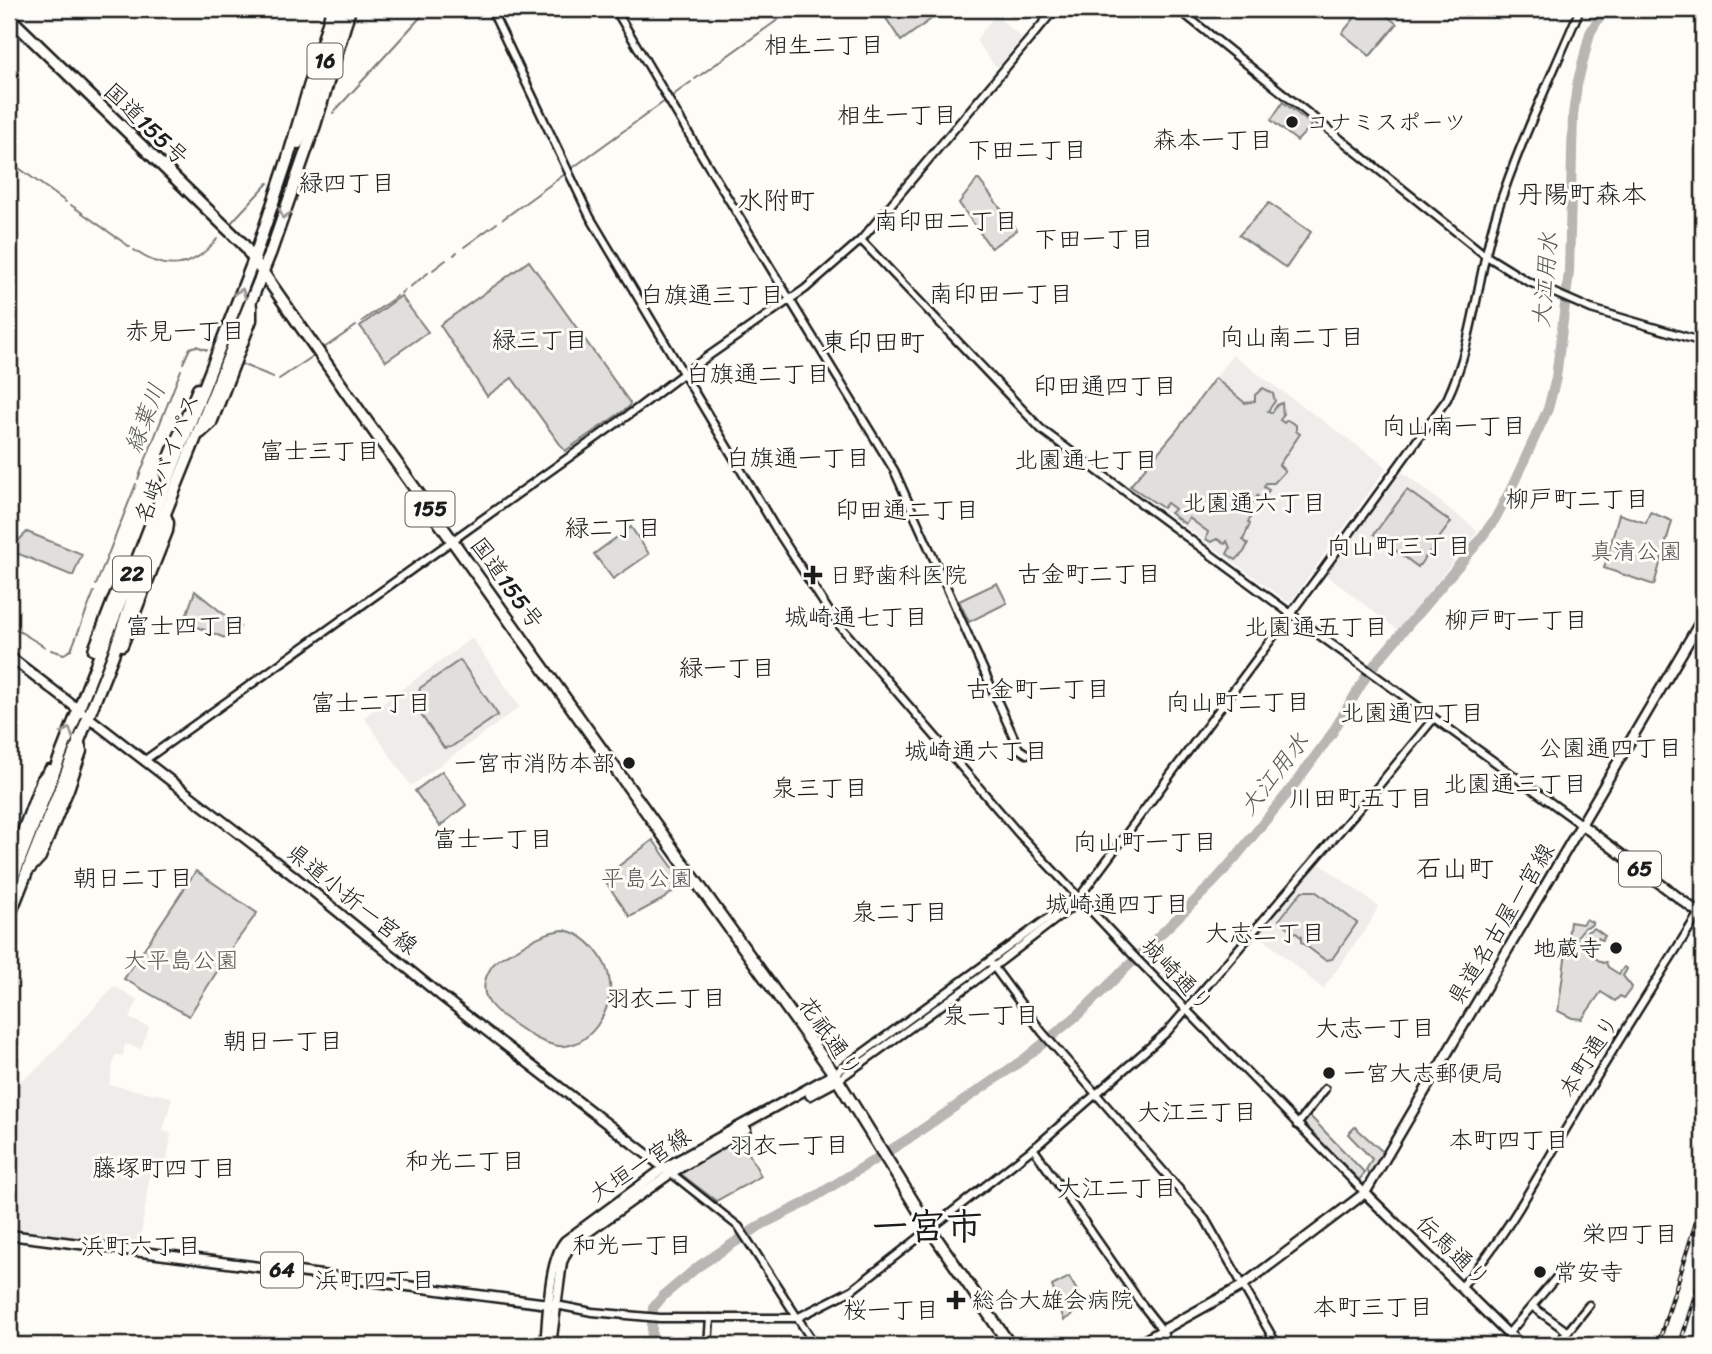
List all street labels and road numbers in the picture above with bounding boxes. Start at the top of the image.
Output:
road number: 16 [308,43,342,78]
street label: 国道155号 [93,72,199,176]
street label: 名岐バイパス [122,387,212,529]
road number: 155 [406,491,454,526]
street label: 国道155号 [459,528,555,638]
road number: 22 [113,556,151,592]
street label: 県道小折一宮線 [277,832,427,966]
street label: 県道名古屋一宮線 [1436,835,1566,1013]
road number: 65 [1619,852,1661,886]
street label: 城崎通り [1130,928,1224,1022]
street label: 花祇通り [787,988,873,1086]
street label: 本町通り [1547,1006,1631,1106]
street label: 大垣一宮線 [581,1116,699,1214]
street label: 伝馬通り [1406,1204,1500,1298]
road number: 64 [261,1252,303,1288]

